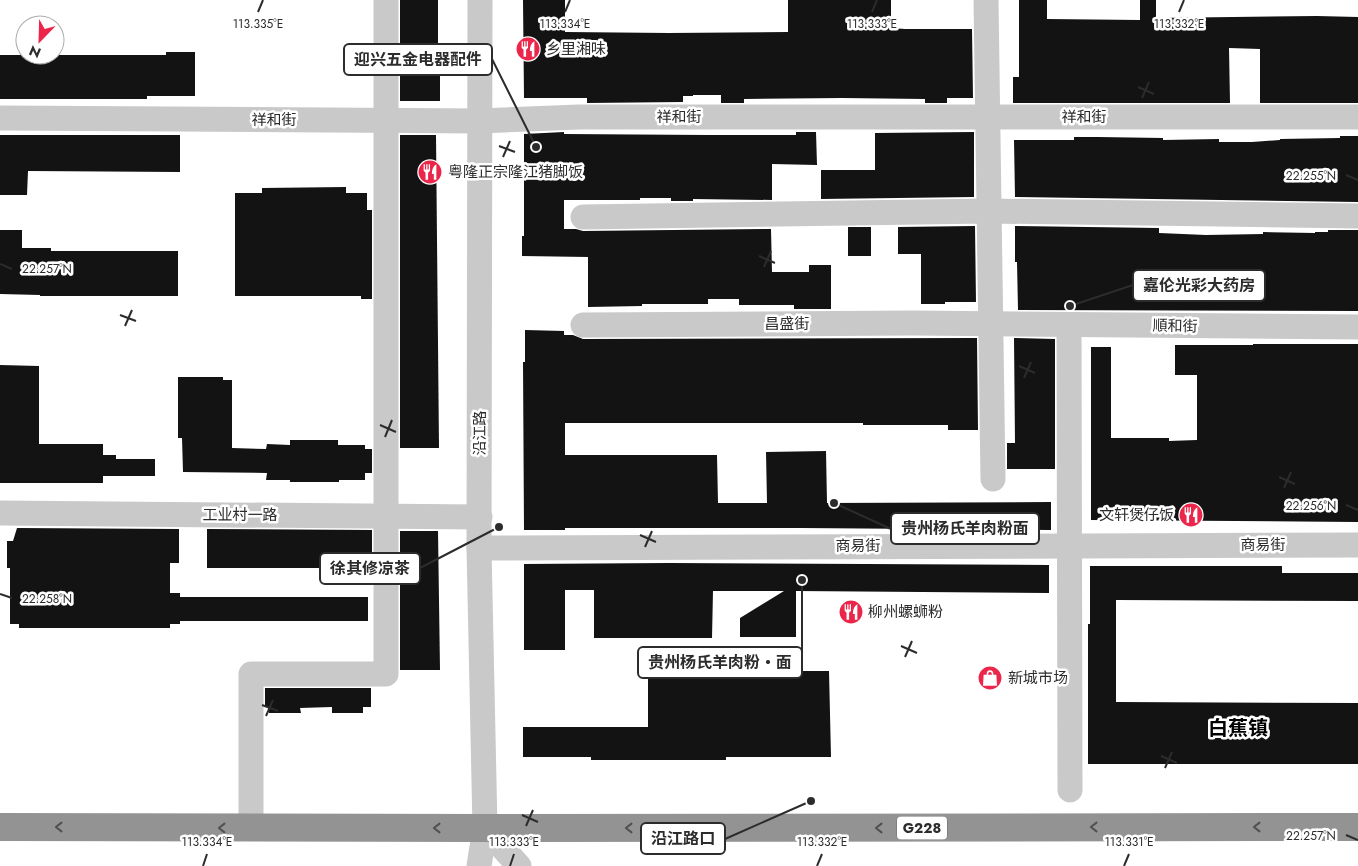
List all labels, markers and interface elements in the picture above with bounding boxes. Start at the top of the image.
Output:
north arrow [15,15,65,65]
text: 113.335°E [233,15,283,33]
text: 113.334°E [540,15,590,33]
text: 113.333°E [847,15,897,33]
text: 113.332°E [1154,15,1204,33]
restaurant icon: 乡里湘味 [515,36,541,62]
place label: 乡里湘味 [546,38,606,60]
text: N [26,41,44,63]
callout: 迎兴五金电器配件 [344,44,492,75]
text: 迎兴五金电器配件 [354,48,482,71]
street label: 祥和街 [656,106,702,128]
street label: 祥和街 [1061,106,1107,128]
street label: 祥和街 [251,109,297,131]
restaurant icon: 粤隆正宗隆江猪脚饭 [417,159,443,185]
place label: 粤隆正宗隆江猪脚饭 [448,161,583,183]
text: 22.255°N [1286,167,1336,185]
text: 22.257°N [22,260,72,278]
callout: 嘉伦光彩大药房 [1133,270,1265,301]
text: 嘉伦光彩大药房 [1143,274,1255,297]
street label: 昌盛街 [764,313,810,335]
street label: 順和街 [1152,315,1198,337]
street label: 沿江路 [469,410,491,456]
text: 22.256°N [1286,497,1336,515]
restaurant icon: 文轩煲仔饭 [1178,502,1204,528]
street label: 工业村一路 [202,504,278,526]
place label: 文轩煲仔饭 [1099,504,1174,526]
callout: 贵州杨氏羊肉粉面 [891,513,1039,544]
text: 贵州杨氏羊肉粉面 [901,517,1029,540]
street label: 商易街 [1240,534,1286,556]
street label: 商易街 [835,535,881,557]
callout: 徐其修凉茶 [320,553,420,584]
text: 徐其修凉茶 [330,557,410,580]
text: 22.258°N [22,590,72,608]
restaurant icon: 柳州螺蛳粉 [838,599,864,625]
place label: 柳州螺蛳粉 [868,601,943,623]
callout: 贵州杨氏羊肉粉・面 [638,647,802,678]
text: 贵州杨氏羊肉粉・面 [648,651,792,674]
shop icon: 新城市场 [977,665,1003,691]
place label: 新城市场 [1008,667,1068,689]
district label: 白蕉镇 [1208,714,1268,743]
road number: G228 [897,816,947,840]
one-way arrow [55,822,62,832]
one-way arrow [1090,822,1098,832]
one-way arrow [1253,822,1260,832]
one-way arrow [217,823,225,833]
one-way arrow [432,823,440,833]
one-way arrow [625,823,633,833]
callout: 沿江路口 [641,823,725,854]
one-way arrow [875,823,883,833]
text: 沿江路口 [651,827,715,850]
text: 22.257°N [1286,827,1336,845]
text: 113.334°E [182,833,232,851]
text: 113.333°E [489,833,539,851]
text: 113.332°E [797,833,847,851]
text: 113.331°E [1104,833,1154,851]

